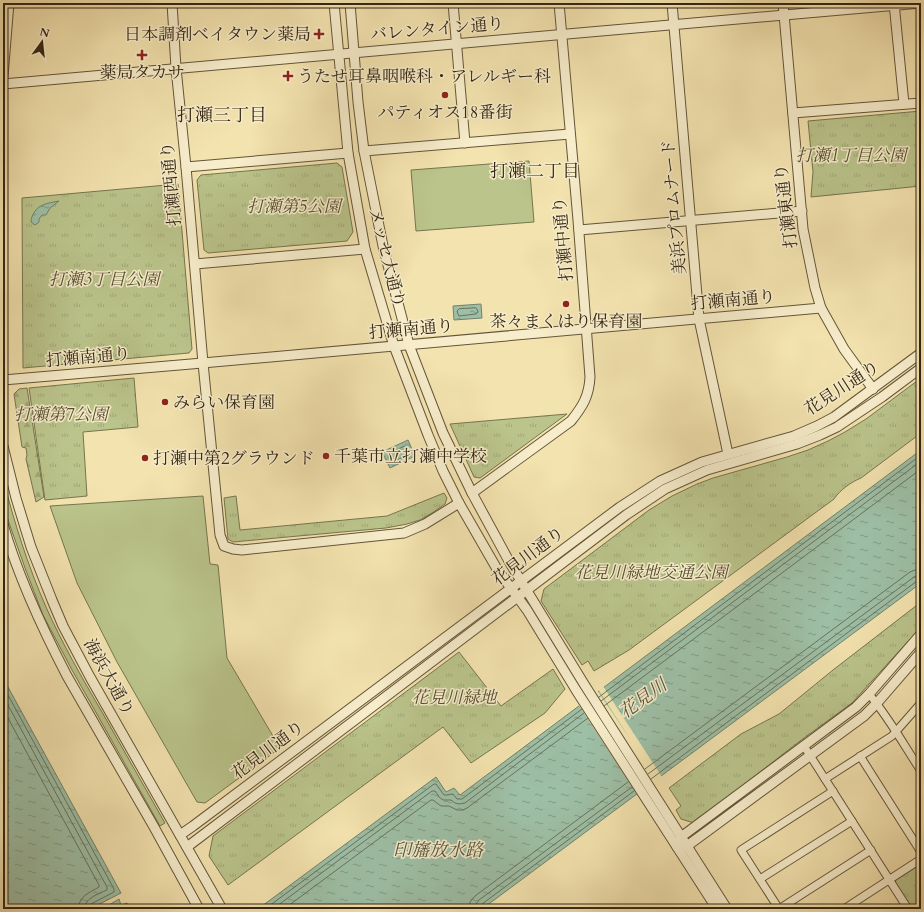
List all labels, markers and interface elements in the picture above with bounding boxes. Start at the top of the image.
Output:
street label: バレンタイン通り [369,12,505,46]
north arrow [22,22,62,62]
place label: 日本調剤ベイタウン薬局 [124,23,311,46]
text: N [38,24,51,41]
marker: 日本調剤ベイタウン薬局 [314,29,324,39]
marker: 薬局タカサ [137,50,147,60]
place label: 薬局タカサ [100,61,185,84]
place label: うたせ耳鼻咽喉科・アレルギー科 [297,65,551,88]
marker: うたせ耳鼻咽喉科・アレルギー科 [282,70,294,82]
marker: パティオス18番街 [440,90,450,100]
place label: パティオス18番街 [378,101,512,124]
district label: 打瀬三丁目 [177,103,267,128]
street label: 美浜プロムナード [657,138,691,276]
street label: 打瀬西通り [156,141,186,227]
park label: 打瀬1丁目公園 [796,144,909,167]
district label: 打瀬二丁目 [490,159,580,184]
street label: 打瀬東通り [769,162,803,250]
park label: 打瀬第5公園 [247,195,344,218]
street label: 打瀬中通り [548,196,578,282]
street label: メッセ大通り [364,206,410,310]
park label: 打瀬3丁目公園 [49,268,162,291]
street label: 打瀬南通り [690,285,776,315]
marker: 茶々まくはり保育園 [561,299,571,309]
place label: 茶々まくはり保育園 [490,310,643,333]
street label: 打瀬南通り [368,314,454,344]
street label: 打瀬南通り [45,342,131,372]
street label: 花見川通り [800,355,884,421]
place label: みらい保育園 [173,391,275,414]
marker: みらい保育園 [160,397,170,407]
park label: 打瀬第7公園 [14,403,111,426]
place label: 千葉市立打瀬中学校 [334,445,487,468]
place label: 打瀬中第2グラウンド [153,447,315,470]
marker: 千葉市立打瀬中学校 [321,451,331,461]
marker: 打瀬中第2グラウンド [140,453,150,463]
street label: 花見川通り [487,521,569,591]
park label: 花見川緑地交通公園 [575,561,730,584]
street label: 海浜大通り [78,634,140,720]
water label: 花見川 [614,672,674,725]
park label: 花見川緑地 [412,686,498,709]
street label: 花見川通り [227,715,309,785]
water label: 印旛放水路 [393,838,485,863]

